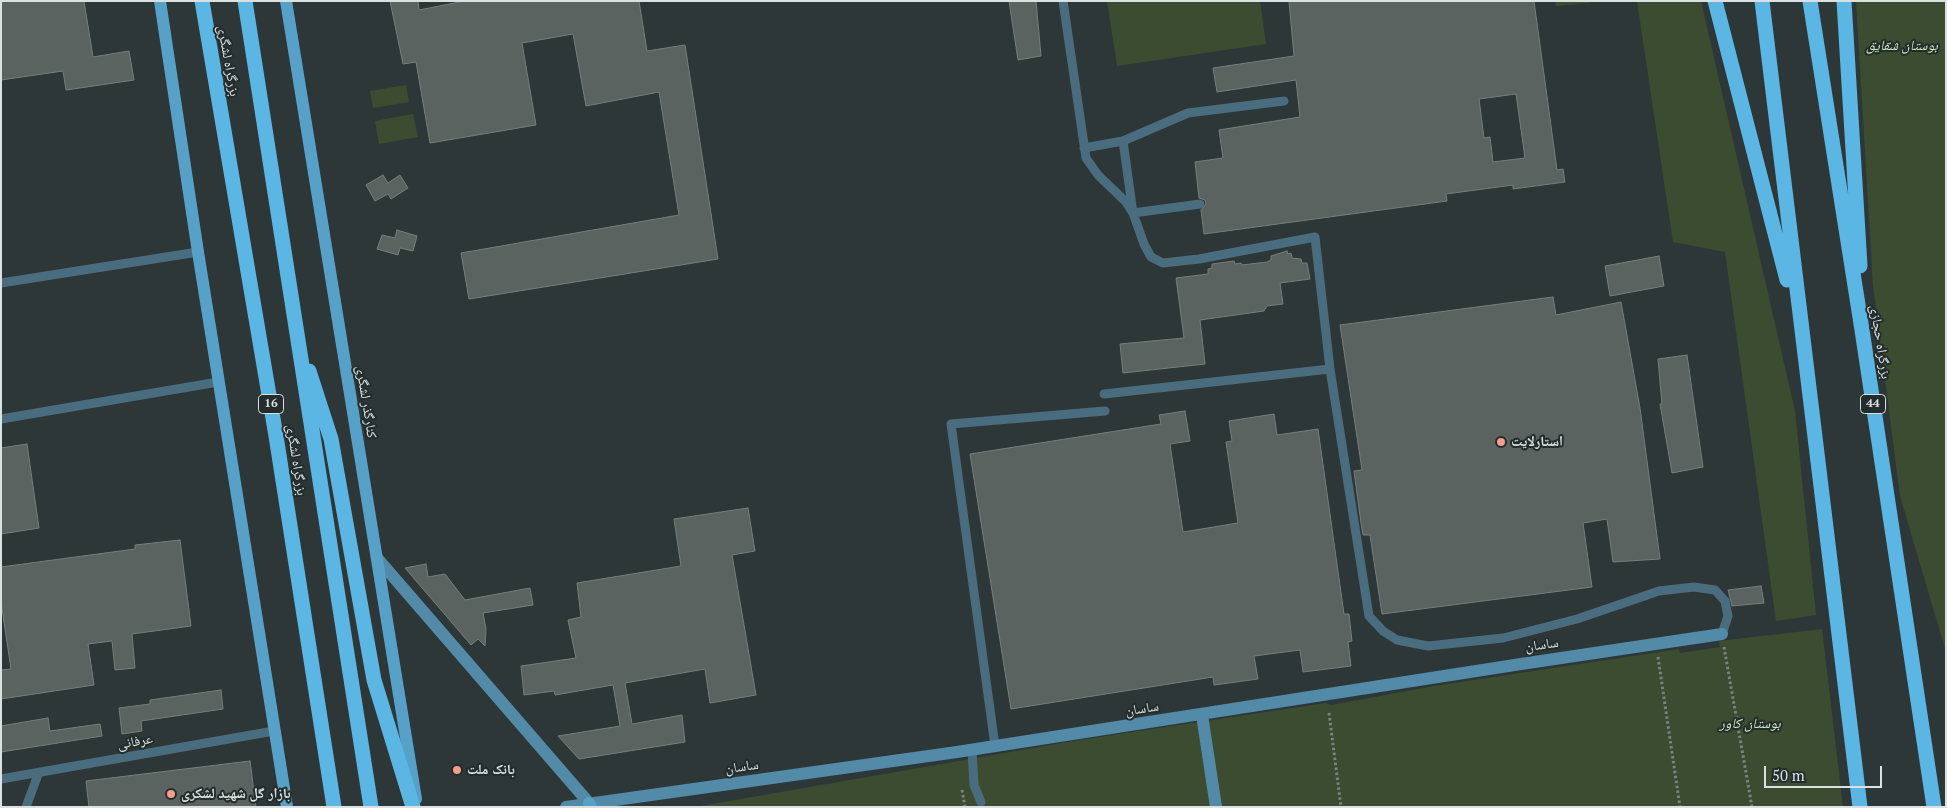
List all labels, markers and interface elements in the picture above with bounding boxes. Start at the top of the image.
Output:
street label: بزرگراه لشگری [213,24,243,98]
park label: بوستان شقایق [1866,38,1938,54]
street label: بزرگراه حجازی [1866,304,1894,380]
street label: کنارگذر لشگری [352,365,380,439]
road number: 16 [258,394,284,414]
road number: 44 [1860,394,1886,414]
street label: بزرگراه لشگری [282,423,310,497]
place label: استارلایت [1511,434,1563,450]
marker: استارلایت [1495,436,1507,448]
street label: ساسان [1524,634,1560,656]
street label: ساسان [1124,698,1160,720]
park label: بوستان کاور [1719,716,1781,732]
street label: عرفانی [116,731,154,753]
street label: ساسان [724,756,760,778]
scale bar [1767,756,1884,788]
place label: بانک ملت [467,762,515,778]
marker: بانک ملت [451,764,463,776]
text: 50 m [1772,765,1805,785]
place label: بازار گل شهید لشکری [181,786,291,802]
marker: بازار گل شهید لشکری [165,788,177,800]

